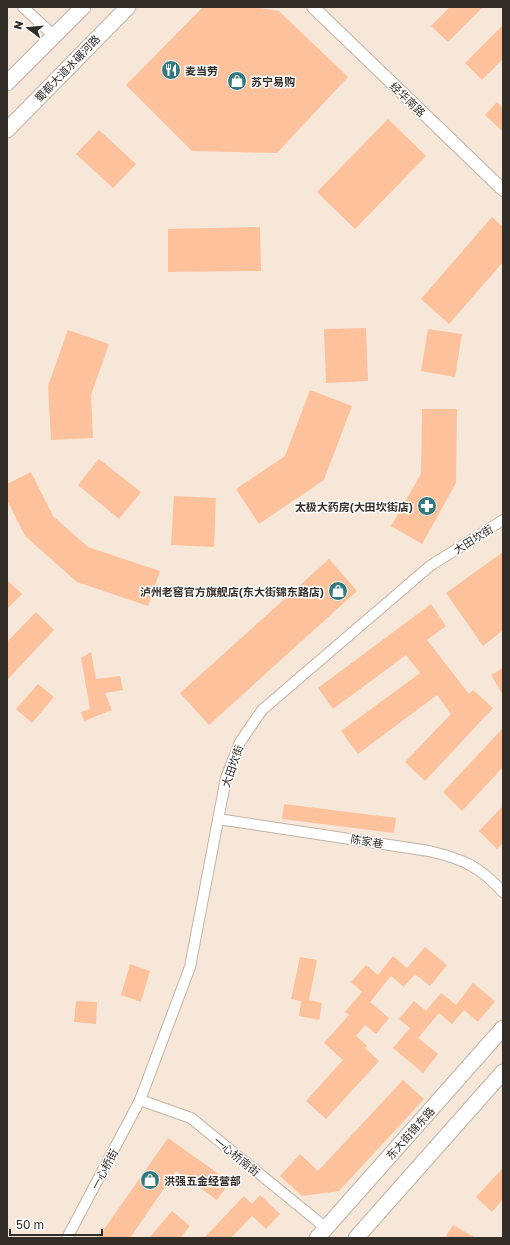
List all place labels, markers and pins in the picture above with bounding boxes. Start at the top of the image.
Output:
restaurant icon: 麦当劳 [160,59,182,81]
place label: 麦当劳 [185,64,218,77]
shop icon: 苏宁易购 [226,70,248,92]
place label: 苏宁易购 [251,75,295,88]
pharmacy icon: 太极大药房(大田坎街店) [416,495,438,517]
place label: 太极大药房(大田坎街店) [295,500,413,513]
shop icon: 泸州老窖官方旗舰店(东大街锦东路店) [327,580,349,602]
place label: 泸州老窖官方旗舰店(东大街锦东路店) [140,585,324,598]
shop icon: 洪强五金经营部 [139,1169,161,1191]
place label: 洪强五金经营部 [164,1174,241,1187]

